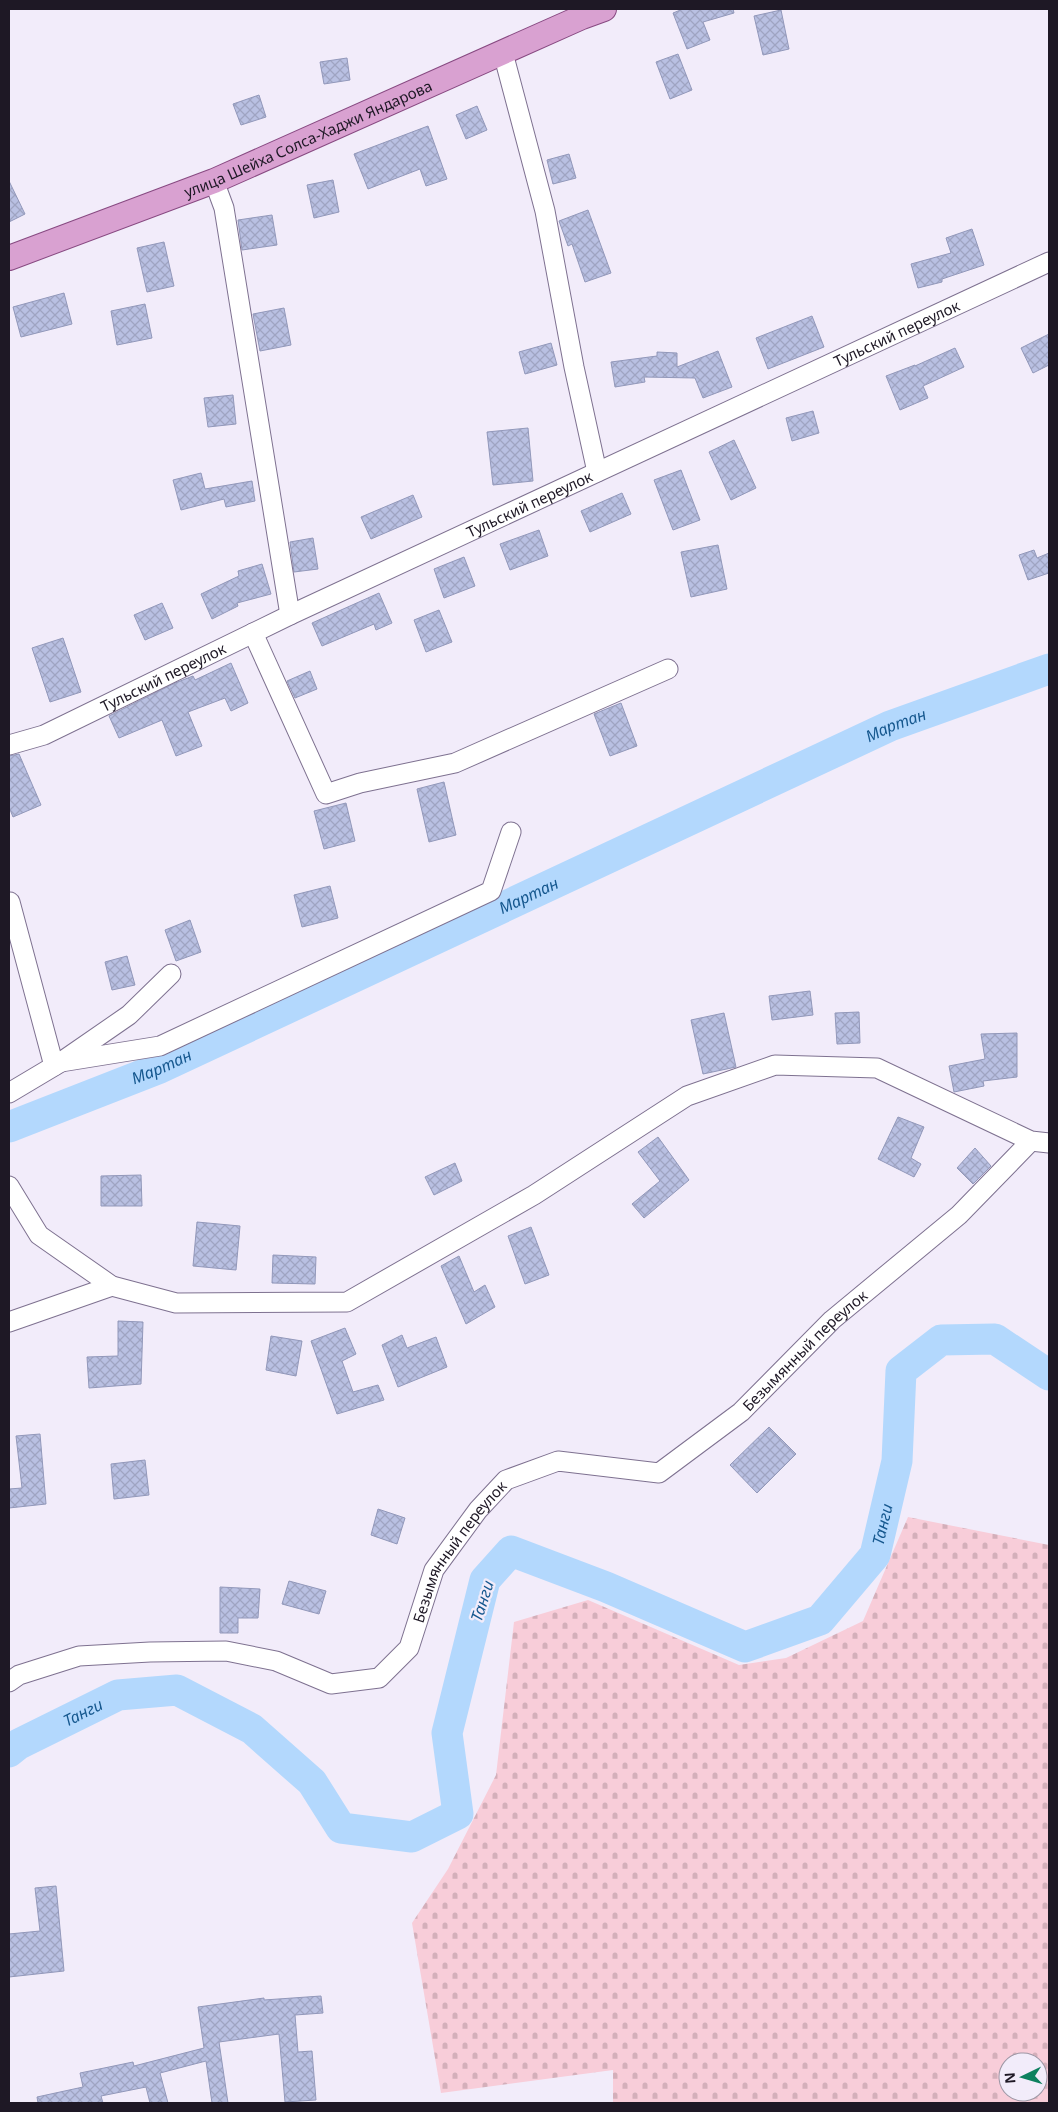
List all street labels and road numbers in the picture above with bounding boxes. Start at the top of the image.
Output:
street label: улица Шейха Солса-Хаджи Яндарова [181,75,435,201]
street label: Тульский переулок [830,295,963,371]
street label: Тульский переулок [463,466,596,542]
street label: Тульский переулок [97,638,229,716]
street label: Безымянный переулок [738,1285,871,1415]
street label: Безымянный переулок [408,1476,511,1625]

